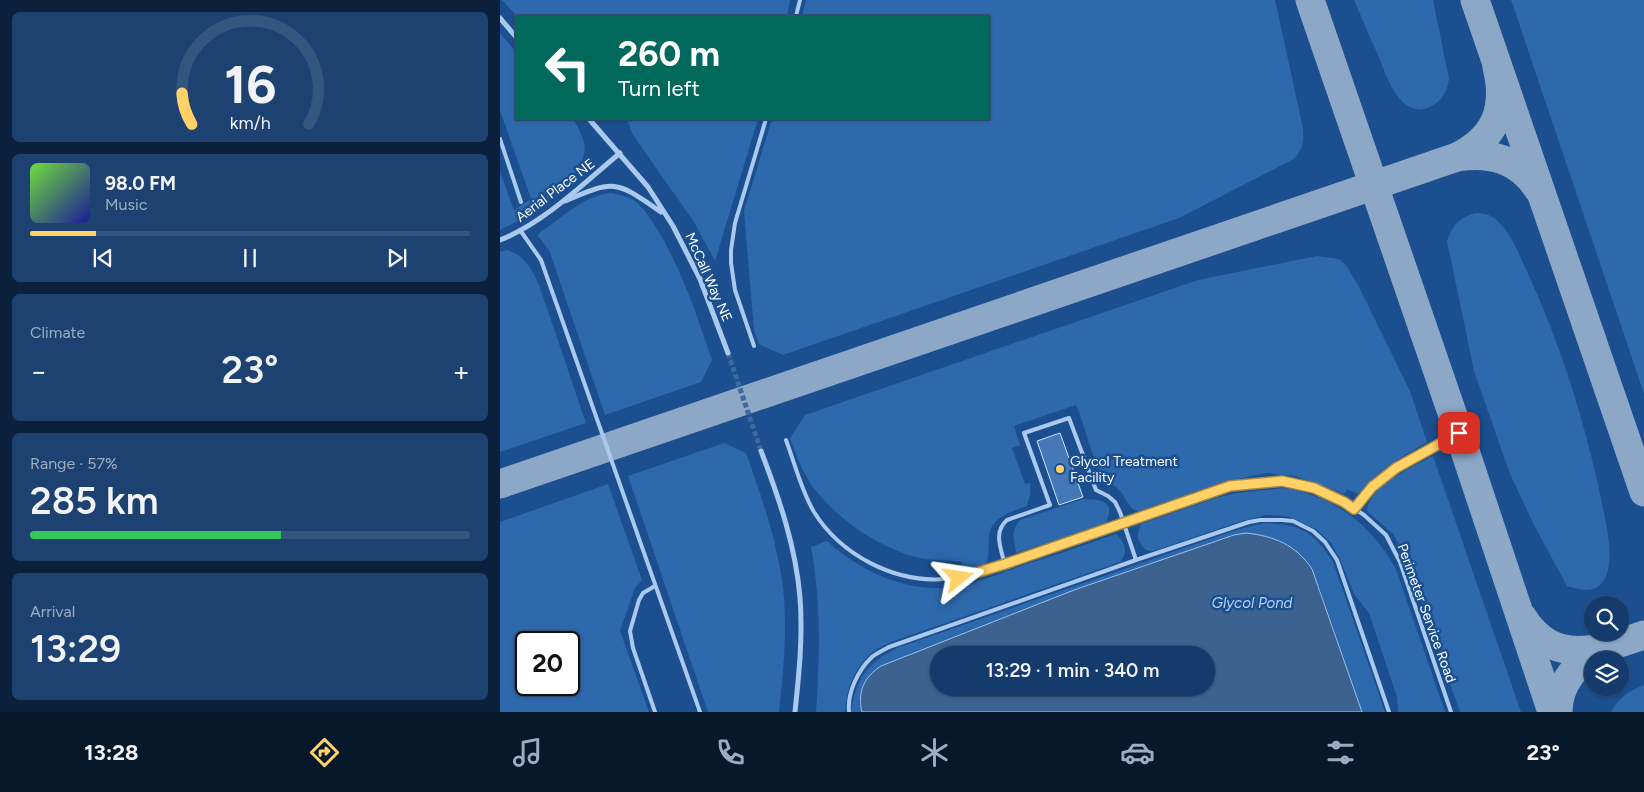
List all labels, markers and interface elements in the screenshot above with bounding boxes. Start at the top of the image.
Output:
text: 260 m [618,33,720,75]
icon: left [535,35,600,100]
text: 16 [224,54,276,116]
text: Turn left [618,75,700,102]
text: km/h [230,112,270,133]
street label: Aerial Place NE [512,155,598,226]
text: 98.0 FM [105,172,176,195]
text: Music [105,195,147,214]
street label: McCall Way NE [681,230,736,325]
icon: previous [89,244,117,272]
icon: pause [236,244,264,272]
icon: next [383,244,411,272]
text: Climate [30,323,85,342]
text: 23° [222,347,278,393]
text: − [30,354,47,388]
text: + [453,354,470,388]
pin [1438,412,1480,454]
icon: arrive [1445,419,1473,447]
place label: Glycol Treatment Facility [1070,453,1178,486]
text: Range · 57% [30,454,118,473]
marker: Glycol Treatment Facility [1054,463,1066,475]
text: 285 km [30,478,159,524]
street label: Perimeter Service Road [1393,541,1460,685]
position arrow [932,551,984,603]
water label: Glycol Pond [1212,594,1293,612]
map controls [1584,596,1629,696]
button: search [1584,596,1629,641]
text: Arrival [30,602,75,621]
text: 13:29 [30,626,121,672]
speed limit sign: 20 [515,631,580,696]
button: layers [1584,651,1629,696]
text: 13:29 · 1 min · 340 m [986,659,1159,682]
icon: directions [307,735,342,770]
icon: music [510,735,545,770]
icon: phone [713,735,748,770]
icon: climate [917,735,952,770]
icon: car [1120,735,1155,770]
icon: filters [1323,735,1358,770]
text: 13:28 [84,739,138,766]
text: 23° [1526,739,1560,766]

